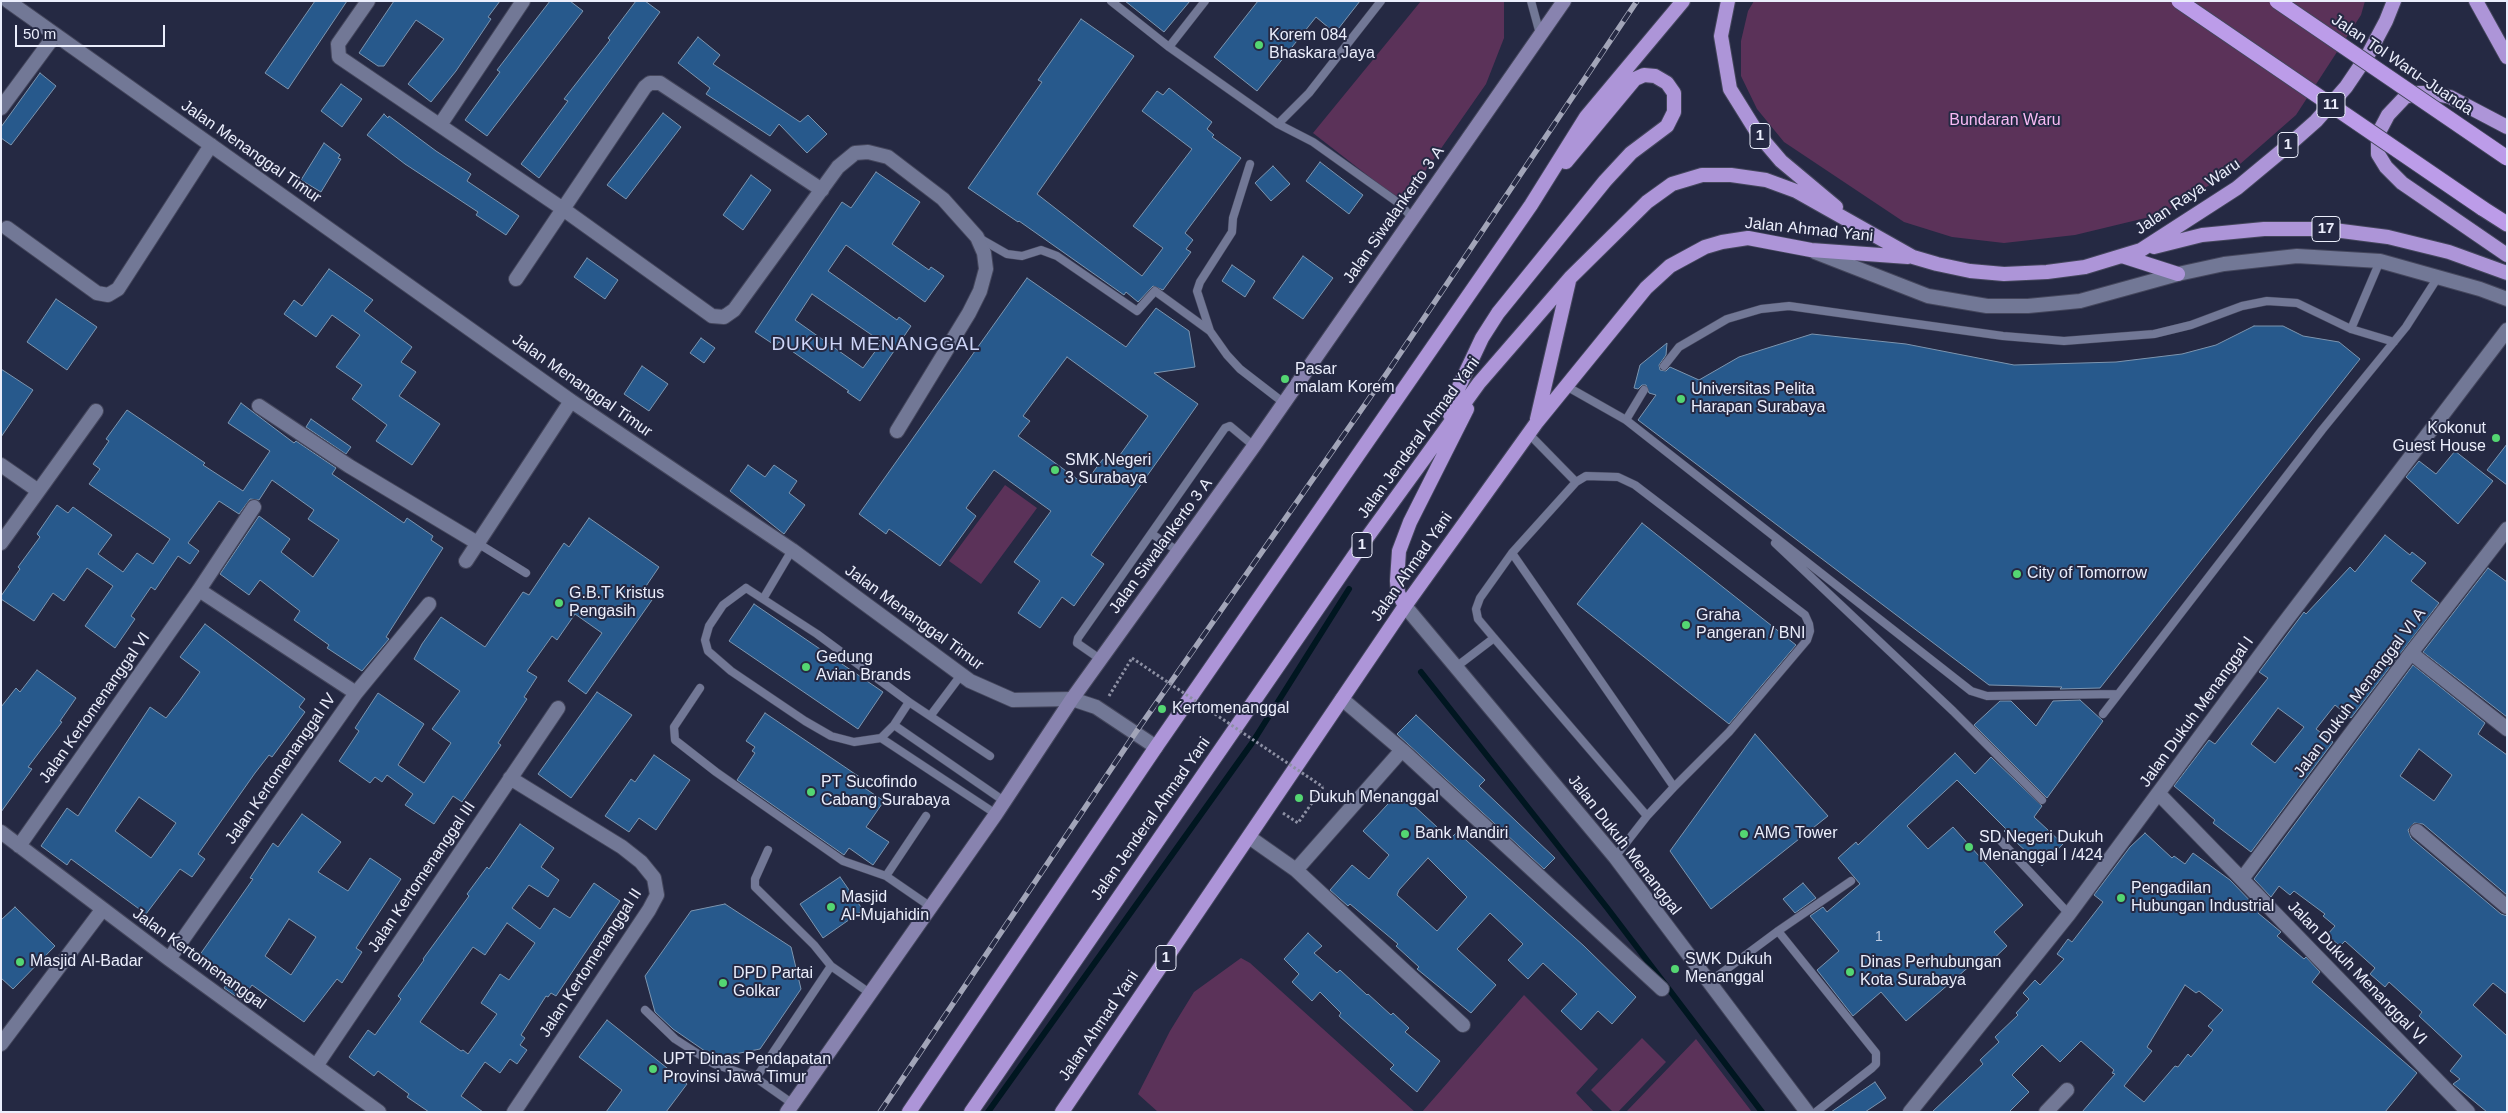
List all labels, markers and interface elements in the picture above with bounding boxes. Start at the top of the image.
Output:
street label: Jalan Tol Waru–Juanda [2328,10,2476,120]
scale bar [18,15,168,47]
text: 50 m [23,25,56,42]
place label: Korem 084 Bhaskara Jaya [1269,26,1375,64]
marker: Korem 084 Bhaskara Jaya [1253,39,1265,51]
road number: 11 [2317,92,2345,118]
street label: Jalan Menanggal Timur [177,96,325,208]
park label: Bundaran Waru [1949,111,2061,131]
road number: 1 [1750,124,1770,148]
road number: 1 [2278,132,2298,158]
street label: Jalan Siwalankerto 3 A [1339,143,1449,287]
street label: Jalan Raya Waru [2132,155,2244,239]
street label: Jalan Ahmad Yani [1744,214,1874,246]
road number: 17 [2312,216,2340,242]
street label: Jalan Menanggal Timur [508,330,656,442]
district label: DUKUH MENANGGAL [770,334,982,356]
street label: Jalan Jenderal Ahmad Yani [1354,354,1484,522]
place label: Pasar malam Korem [1295,360,1395,398]
marker: Pasar malam Korem [1279,373,1291,385]
place label: Universitas Pelita Harapan Surabaya [1691,380,1825,418]
marker: Universitas Pelita Harapan Surabaya [1675,393,1687,405]
place label: Kokonut Guest House [2393,419,2486,457]
marker: Kokonut Guest House [2490,432,2502,444]
place label: SMK Negeri 3 Surabaya [1065,451,1151,489]
marker: SMK Negeri 3 Surabaya [1049,464,1061,476]
street label: Jalan Siwalankerto 3 A [1105,475,1217,617]
street label: Jalan Ahmad Yani [1367,509,1457,625]
road number: 1 [1352,532,1372,558]
street label: Jalan Menanggal Timur [841,561,987,675]
place label: City of Tomorrow [2027,564,2147,584]
marker: City of Tomorrow [2011,568,2023,580]
place label: G.B.T Kristus Pengasih [569,584,664,622]
marker: G.B.T Kristus Pengasih [553,597,565,609]
street label: Jalan Dukuh Menanggal VI A [2290,604,2430,782]
place label: Graha Pangeran / BNI [1696,606,1805,644]
marker: Graha Pangeran / BNI [1680,619,1692,631]
street label: Jalan Kertomenanggal VI [36,629,154,787]
street label: Jalan Dukuh Menanggal I [2136,633,2258,791]
place label: Gedung Avian Brands [816,648,911,686]
marker: Gedung Avian Brands [800,661,812,673]
street label: Jalan Kertomenanggal IV [222,690,340,848]
place label: Kertomenanggal [1172,699,1289,719]
marker: Kertomenanggal [1156,703,1168,715]
street label: Jalan Jenderal Ahmad Yani [1087,734,1215,904]
street label: Jalan Dukuh Menanggal [1563,771,1685,919]
place label: PT Sucofindo Cabang Surabaya [821,773,950,811]
marker: PT Sucofindo Cabang Surabaya [805,786,817,798]
place label: Dukuh Menanggal [1309,788,1439,808]
marker: Dukuh Menanggal [1293,792,1305,804]
street label: Jalan Kertomenanggal III [364,798,480,956]
place label: Bank Mandiri [1415,824,1508,844]
place label: AMG Tower [1754,824,1838,844]
marker: Bank Mandiri [1399,828,1411,840]
marker: AMG Tower [1738,828,1750,840]
place label: SD Negeri Dukuh Menanggal I /424 [1979,828,2104,866]
marker: SD Negeri Dukuh Menanggal I /424 [1963,841,1975,853]
place label: Pengadilan Hubungan Industrial [2131,879,2274,917]
street label: Jalan Kertomenanggal II [536,885,646,1041]
place label: Masjid Al-Mujahidin [841,888,929,926]
marker: Pengadilan Hubungan Industrial [2115,892,2127,904]
street label: Jalan Dukuh Menanggal VI [2283,897,2431,1049]
marker: Masjid Al-Mujahidin [825,901,837,913]
street label: Jalan Kertomenanggal [129,904,269,1014]
house number: 1 [1875,929,1883,945]
road number: 1 [1156,946,1176,970]
place label: SWK Dukuh Menanggal [1685,950,1772,988]
place label: Masjid Al-Badar [30,952,143,972]
place label: Dinas Perhubungan Kota Surabaya [1860,953,2001,991]
marker: Masjid Al-Badar [14,956,26,968]
marker: SWK Dukuh Menanggal [1669,963,1681,975]
place label: DPD Partai Golkar [733,964,813,1002]
marker: Dinas Perhubungan Kota Surabaya [1844,966,1856,978]
street label: Jalan Ahmad Yani [1055,967,1143,1085]
marker: DPD Partai Golkar [717,977,729,989]
place label: UPT Dinas Pendapatan Provinsi Jawa Timur [663,1050,831,1088]
marker: UPT Dinas Pendapatan Provinsi Jawa Timur [647,1063,659,1075]

